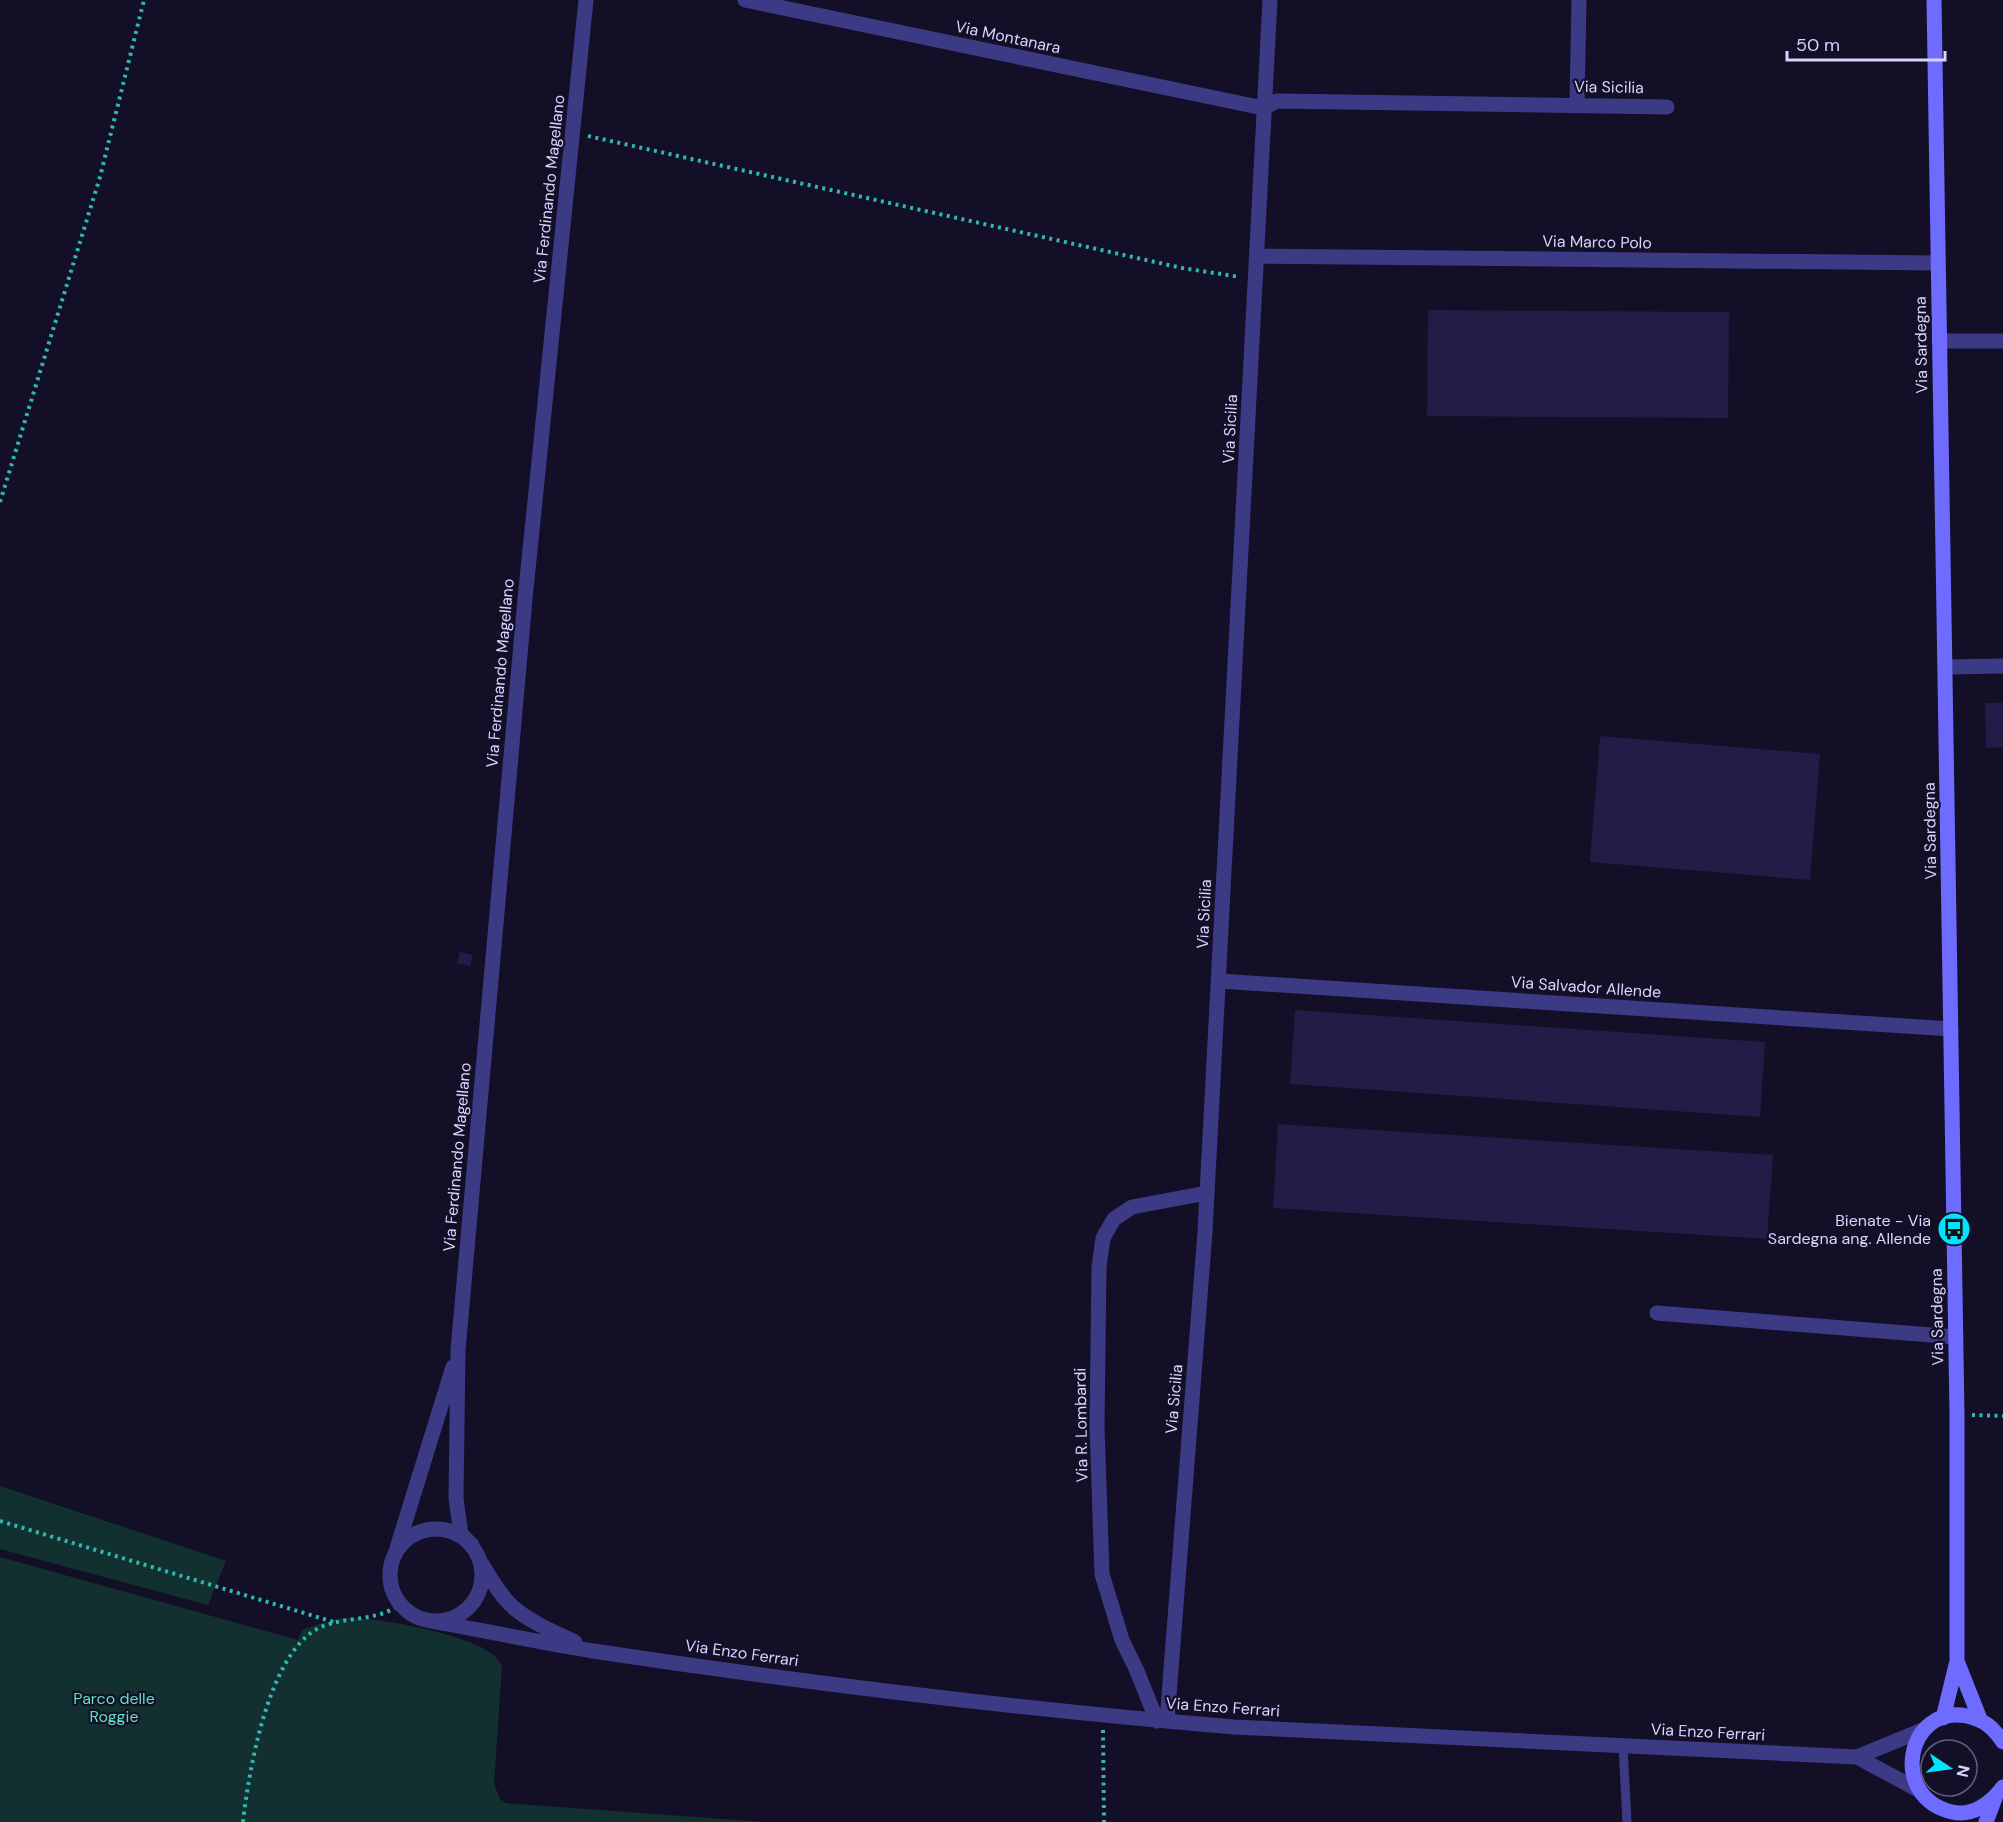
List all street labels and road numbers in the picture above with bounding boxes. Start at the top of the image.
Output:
street label: Via Montanara [953,16,1063,58]
street label: Via Sicilia [1574,76,1644,98]
street label: Via Ferdinando Magellano [529,94,569,284]
street label: Via Marco Polo [1542,231,1652,253]
street label: Via Sardegna [1910,296,1932,394]
street label: Via Sicilia [1218,394,1242,464]
street label: Via Ferdinando Magellano [481,578,519,768]
street label: Via Sardegna [1919,782,1941,880]
street label: Via Sicilia [1192,879,1216,949]
street label: Via Salvador Allende [1510,971,1662,1003]
street label: Via Ferdinando Magellano [438,1062,476,1252]
street label: Via Sardegna [1926,1268,1948,1366]
street label: Via Sicilia [1161,1363,1187,1435]
street label: Via R. Lombardi [1070,1368,1092,1482]
street label: Via Enzo Ferrari [684,1635,800,1671]
street label: Via Enzo Ferrari [1165,1693,1281,1721]
street label: Via Enzo Ferrari [1650,1719,1766,1745]

